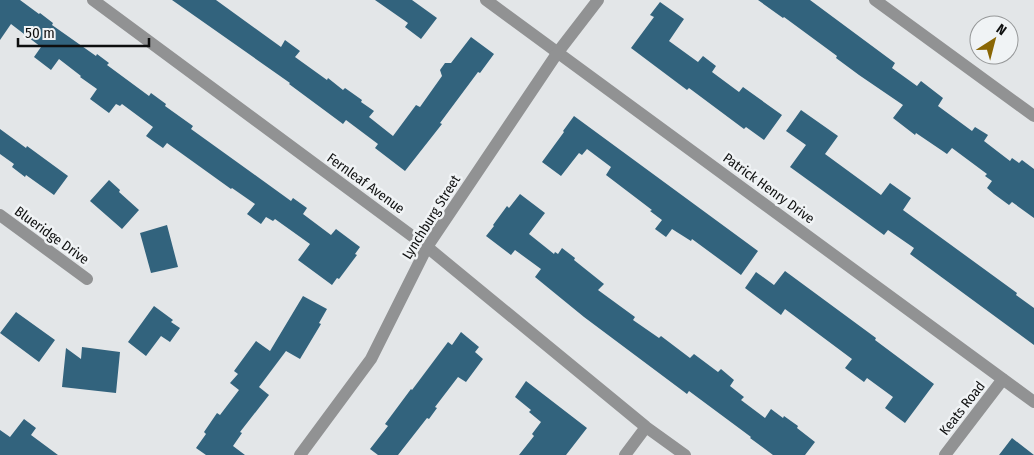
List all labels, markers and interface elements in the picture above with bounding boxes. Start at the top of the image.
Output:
scale bar [18,15,149,47]
north arrow [969,15,1019,65]
text: N [993,21,1010,39]
text: 50 m [25,24,55,42]
street label: Patrick Henry Drive [720,149,818,227]
street label: Fernleaf Avenue [324,150,408,217]
street label: Lynchburg Street [399,172,464,262]
street label: Blueridge Drive [11,203,92,268]
street label: Keats Road [936,378,989,439]

